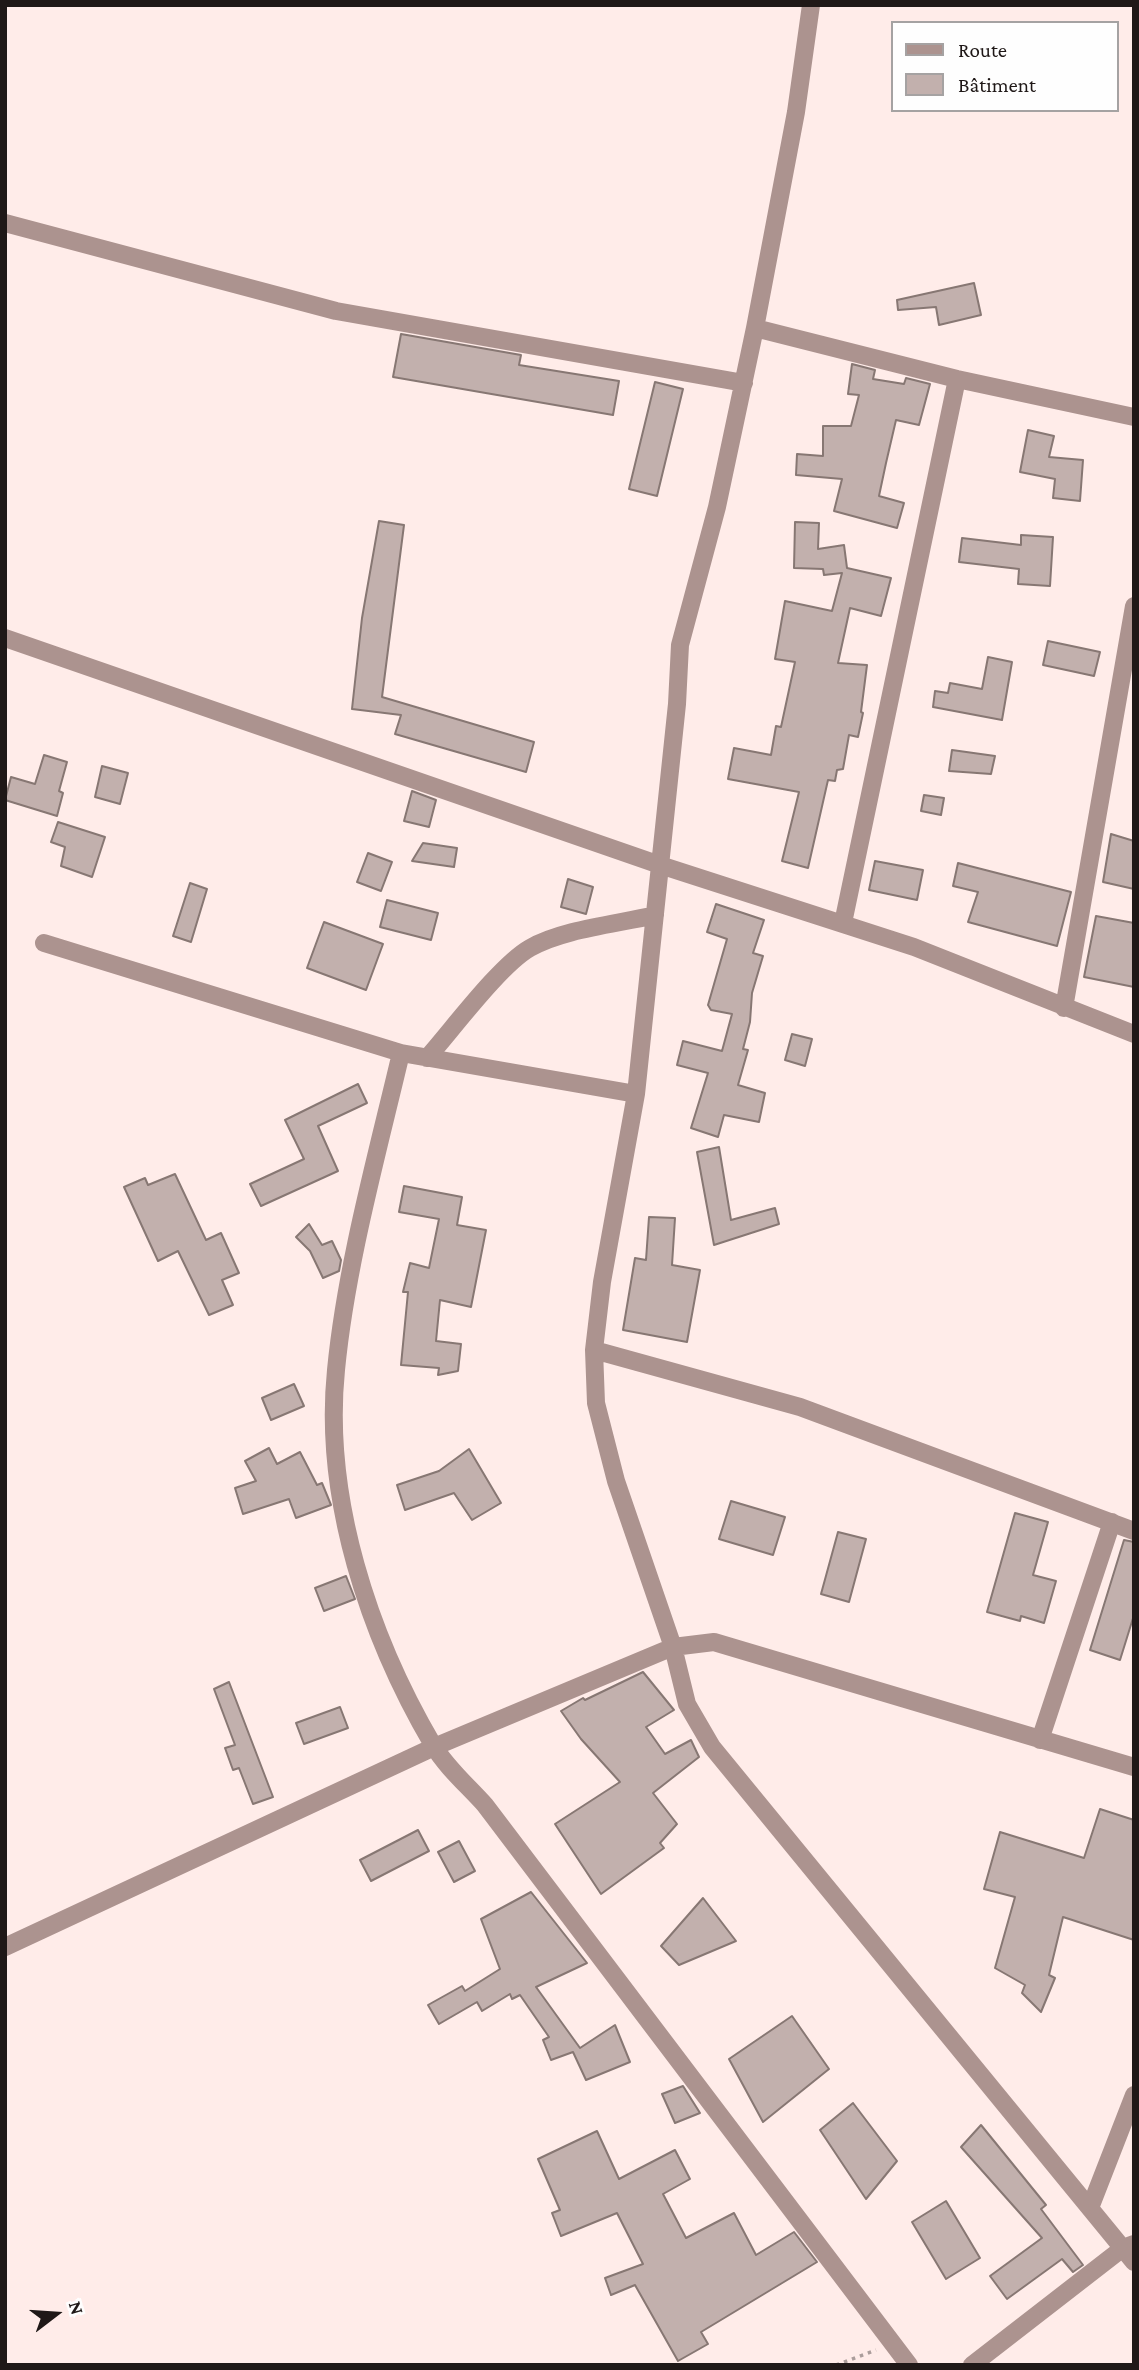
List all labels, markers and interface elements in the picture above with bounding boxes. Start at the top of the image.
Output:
legend [890,21,1118,112]
text: Route [958,38,1007,62]
text: Bâtiment [958,73,1036,97]
north arrow [21,2279,91,2349]
text: N [65,2298,88,2317]

